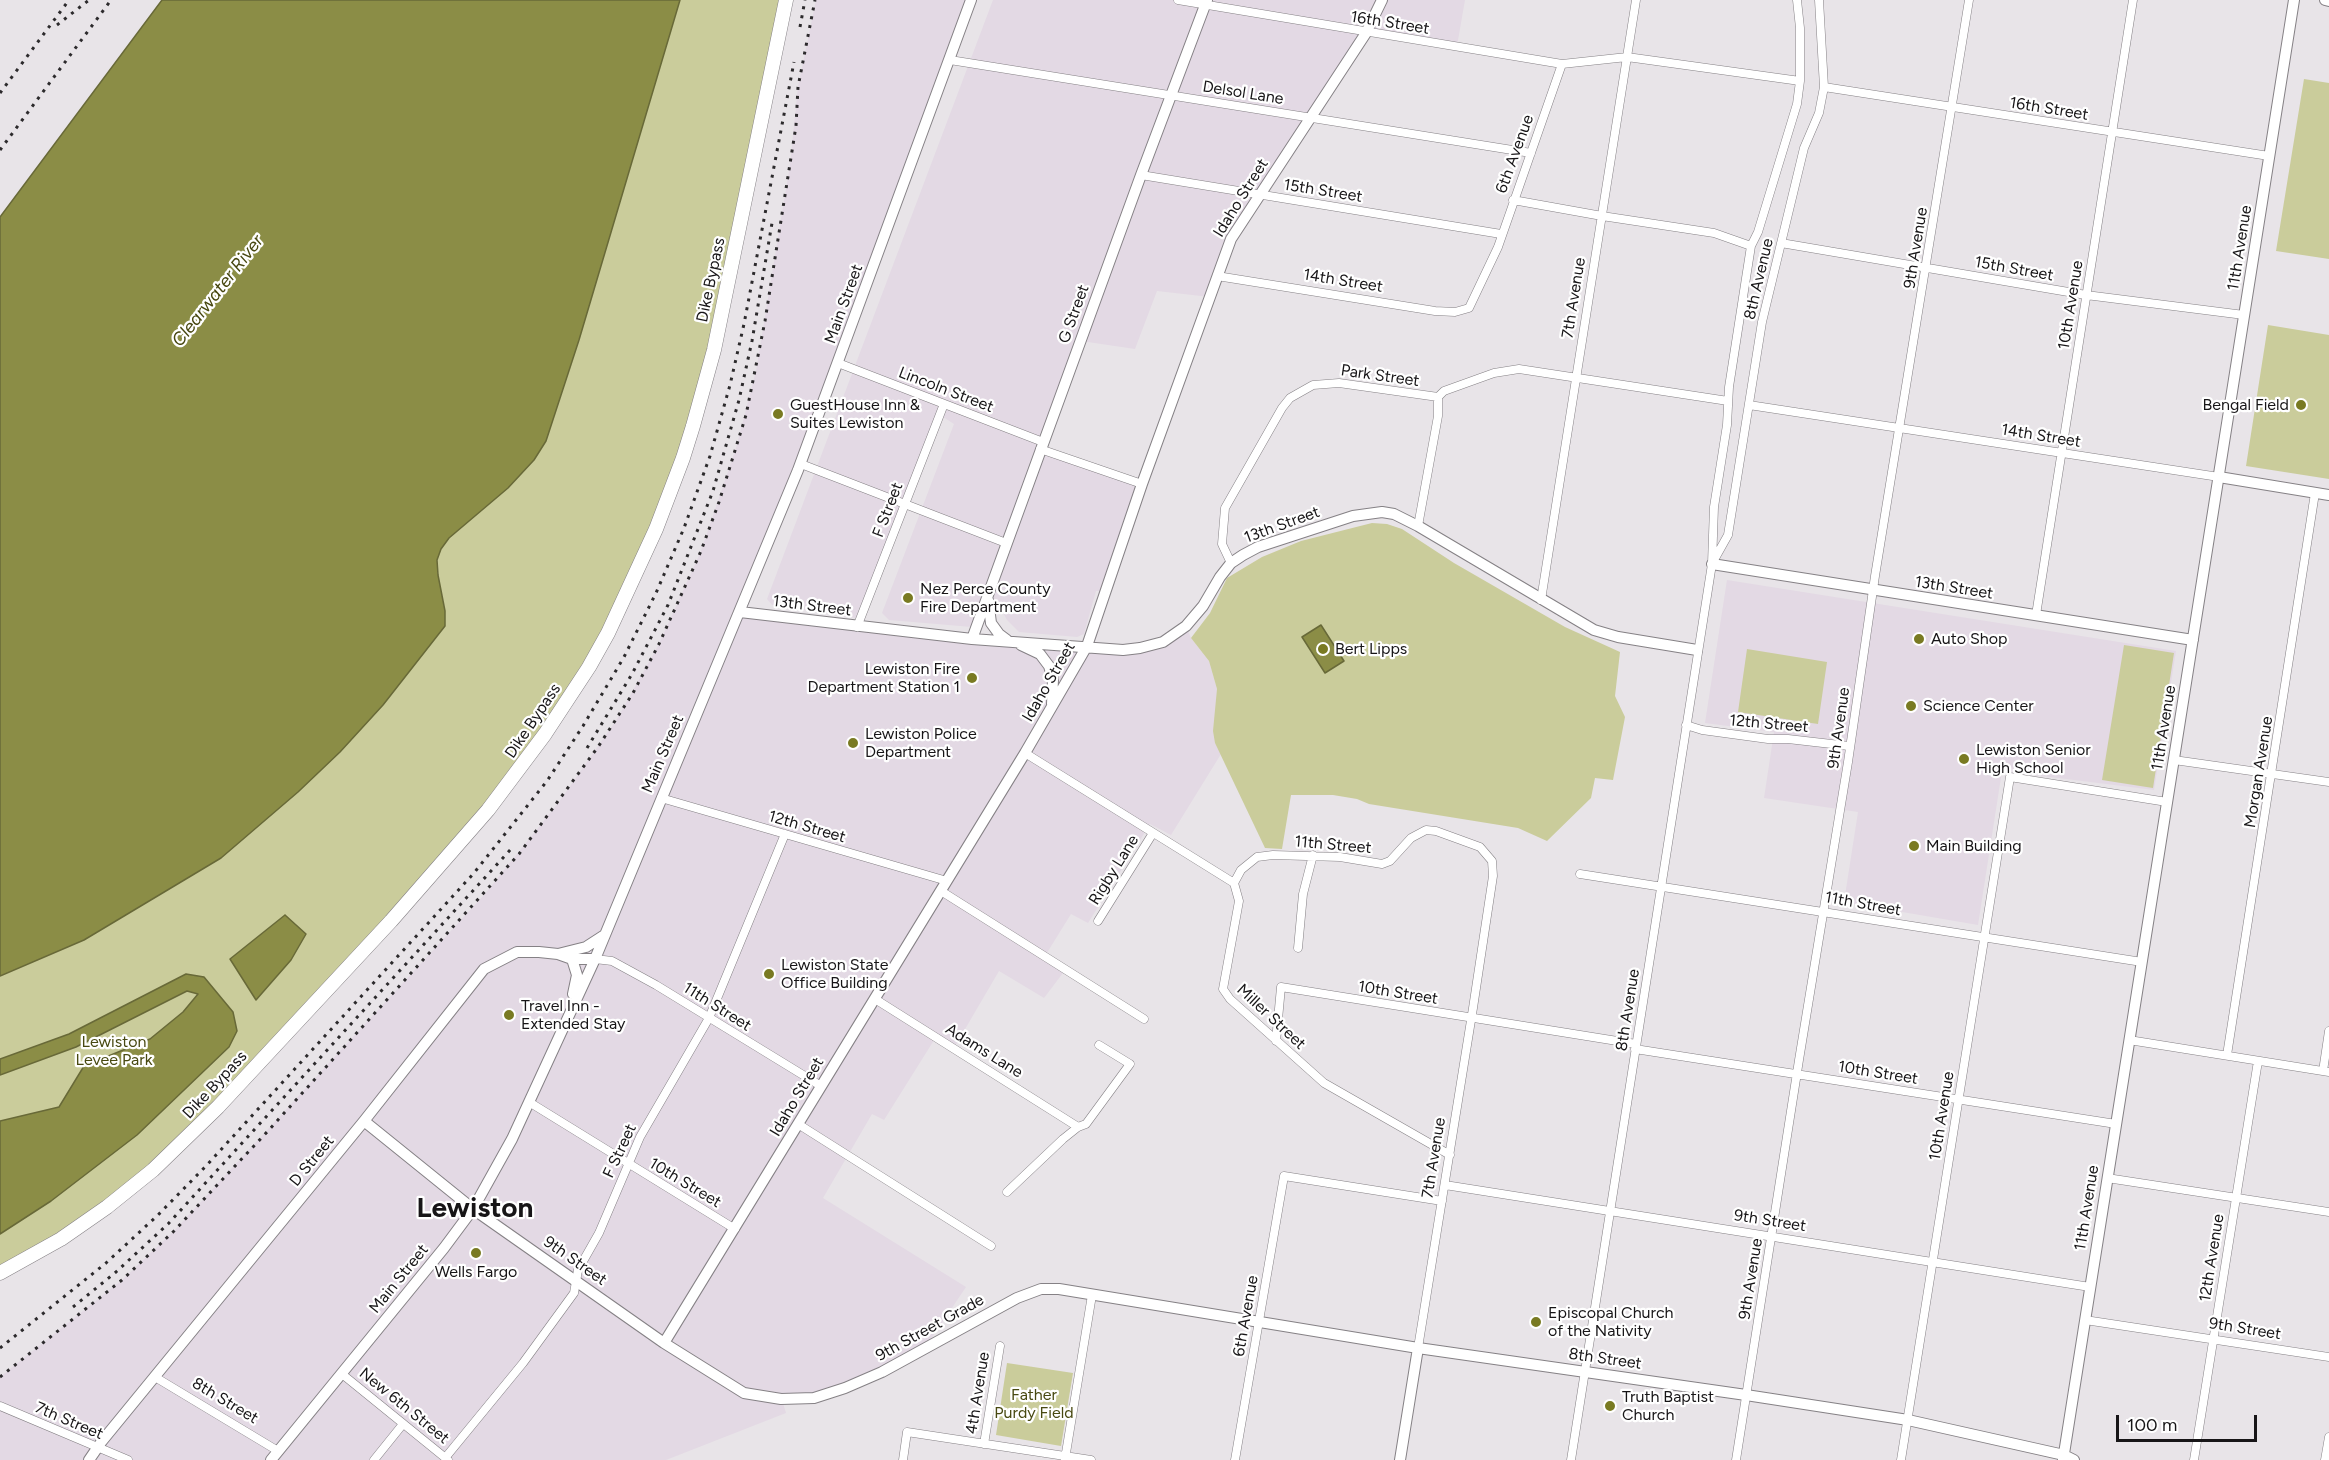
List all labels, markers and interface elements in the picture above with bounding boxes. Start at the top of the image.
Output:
street label: 16th Street [1349,7,1431,39]
street label: Delsol Lane [1201,77,1285,109]
street label: 16th Street [2008,93,2090,125]
street label: 6th Avenue [1492,112,1538,196]
street label: Idaho Street [1209,155,1273,241]
street label: 15th Street [1282,175,1364,207]
street label: 11th Avenue [2224,204,2256,292]
street label: 9th Avenue [1900,206,1932,290]
water label: Clearwater River [168,231,268,351]
street label: Dike Bypass [693,236,729,324]
street label: 8th Avenue [1740,236,1778,322]
street label: 15th Street [1973,253,2055,285]
street label: 7th Avenue [1558,256,1590,340]
street label: 10th Avenue [2054,259,2088,351]
street label: Main Street [821,262,867,346]
street label: 14th Street [1302,265,1384,297]
street label: G Street [1055,282,1093,346]
street label: Park Street [1339,361,1421,391]
street label: Lincoln Street [896,363,996,417]
place label: GuestHouse Inn & Suites Lewiston [790,395,920,433]
place label: Bengal Field [2203,395,2289,415]
marker: Bengal Field [2294,398,2308,412]
marker: GuestHouse Inn & Suites Lewiston [771,407,785,421]
street label: 14th Street [2000,420,2082,452]
street label: F Street [869,480,907,540]
street label: 13th Street [1242,502,1322,548]
street label: 13th Street [1913,572,1995,604]
place label: Nez Perce County Fire Department [920,579,1051,617]
marker: Nez Perce County Fire Department [901,591,915,605]
street label: 13th Street [772,592,852,620]
place label: Auto Shop [1931,629,2007,649]
marker: Auto Shop [1912,632,1926,646]
street label: Idaho Street [1018,639,1080,725]
place label: Bert Lipps [1335,639,1407,659]
marker: Bert Lipps [1316,642,1330,656]
place label: Lewiston Fire Department Station 1 [807,659,960,697]
marker: Lewiston Fire Department Station 1 [965,671,979,685]
street label: Dike Bypass [501,680,565,762]
street label: 11th Avenue [2148,684,2180,772]
street label: 9th Avenue [1824,686,1854,770]
place label: Science Center [1923,696,2034,716]
marker: Science Center [1904,699,1918,713]
street label: 12th Street [1729,711,1809,737]
street label: Main Street [638,712,688,796]
street label: Morgan Avenue [2241,715,2277,829]
place label: Lewiston Police Department [865,724,977,762]
marker: Lewiston Police Department [846,736,860,750]
place label: Lewiston Senior High School [1976,740,2091,778]
marker: Lewiston Senior High School [1957,752,1971,766]
street label: 12th Street [766,807,848,847]
street label: Rigby Lane [1085,832,1143,908]
street label: 11th Street [1294,832,1372,858]
place label: Main Building [1926,836,2022,856]
marker: Main Building [1907,839,1921,853]
street label: 11th Street [1823,888,1903,920]
place label: Lewiston State Office Building [781,955,888,993]
marker: Lewiston State Office Building [762,967,776,981]
street label: 8th Avenue [1612,968,1644,1052]
street label: 10th Street [1357,977,1439,1009]
street label: 11th Street [679,978,755,1036]
street label: Miller Street [1233,980,1309,1054]
place label: Travel Inn - Extended Stay [521,996,625,1034]
marker: Travel Inn - Extended Stay [502,1008,516,1022]
street label: Adams Lane [942,1020,1026,1082]
park label: Lewiston Levee Park [76,1032,152,1070]
street label: Dike Bypass [179,1047,251,1123]
street label: Idaho Street [766,1054,828,1140]
street label: 10th Street [1837,1057,1919,1089]
street label: 10th Avenue [1925,1070,1959,1162]
street label: 7th Avenue [1418,1116,1450,1200]
street label: F Street [599,1121,641,1181]
street label: D Street [286,1132,338,1190]
street label: 10th Street [646,1154,724,1212]
street label: 11th Avenue [2071,1164,2103,1252]
district label: Lewiston [417,1192,533,1226]
street label: 9th Street [1733,1206,1807,1236]
street label: 12th Avenue [2196,1213,2228,1303]
street label: 9th Street [540,1232,610,1290]
street label: 9th Avenue [1735,1237,1767,1321]
street label: Main Street [365,1241,433,1317]
marker: Wells Fargo [469,1246,483,1260]
place label: Wells Fargo [435,1262,517,1282]
street label: 6th Avenue [1229,1274,1263,1358]
street label: 9th Street Grade [873,1290,987,1366]
place label: Episcopal Church of the Nativity [1548,1303,1674,1341]
street label: 9th Street [2208,1314,2282,1344]
marker: Episcopal Church of the Nativity [1529,1315,1543,1329]
street label: 8th Street [1567,1344,1643,1374]
street label: 4th Avenue [962,1351,994,1435]
street label: New 6th Street [355,1364,453,1448]
street label: 8th Street [189,1374,261,1428]
park label: Father Purdy Field [994,1385,1074,1423]
place label: Truth Baptist Church [1622,1387,1714,1425]
street label: 7th Street [32,1398,106,1444]
marker: Truth Baptist Church [1603,1399,1617,1413]
scale bar [2119,1403,2260,1441]
text: 100 m [2127,1414,2177,1436]

